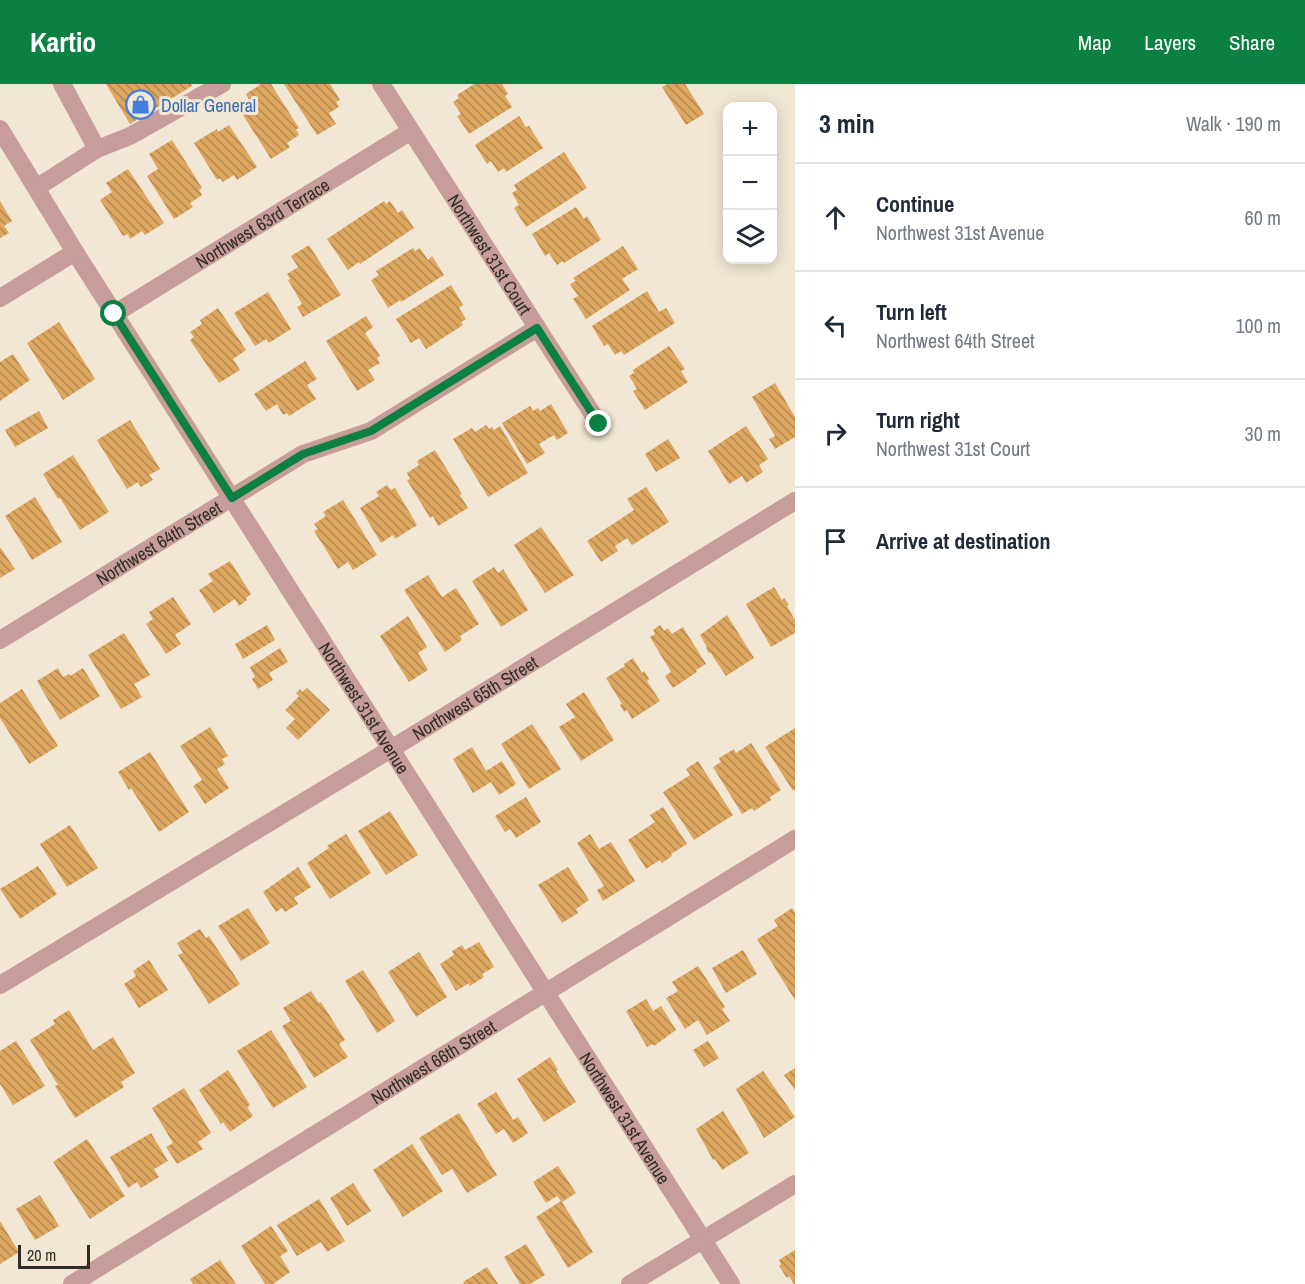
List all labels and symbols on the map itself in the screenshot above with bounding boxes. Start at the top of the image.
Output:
shop icon: Dollar General [124,89,156,121]
place label: Dollar General [161,93,256,118]
street label: Northwest 63rd Terrace [190,172,334,274]
street label: Northwest 31st Court [442,189,538,319]
route start [100,300,126,326]
route end [585,410,611,436]
street label: Northwest 64th Street [91,495,226,591]
street label: Northwest 31st Avenue [313,637,416,778]
street label: Northwest 65th Street [407,650,542,746]
street label: Northwest 66th Street [366,1014,500,1110]
street label: Northwest 31st Avenue [574,1047,677,1189]
scale bar [18,1242,90,1270]

